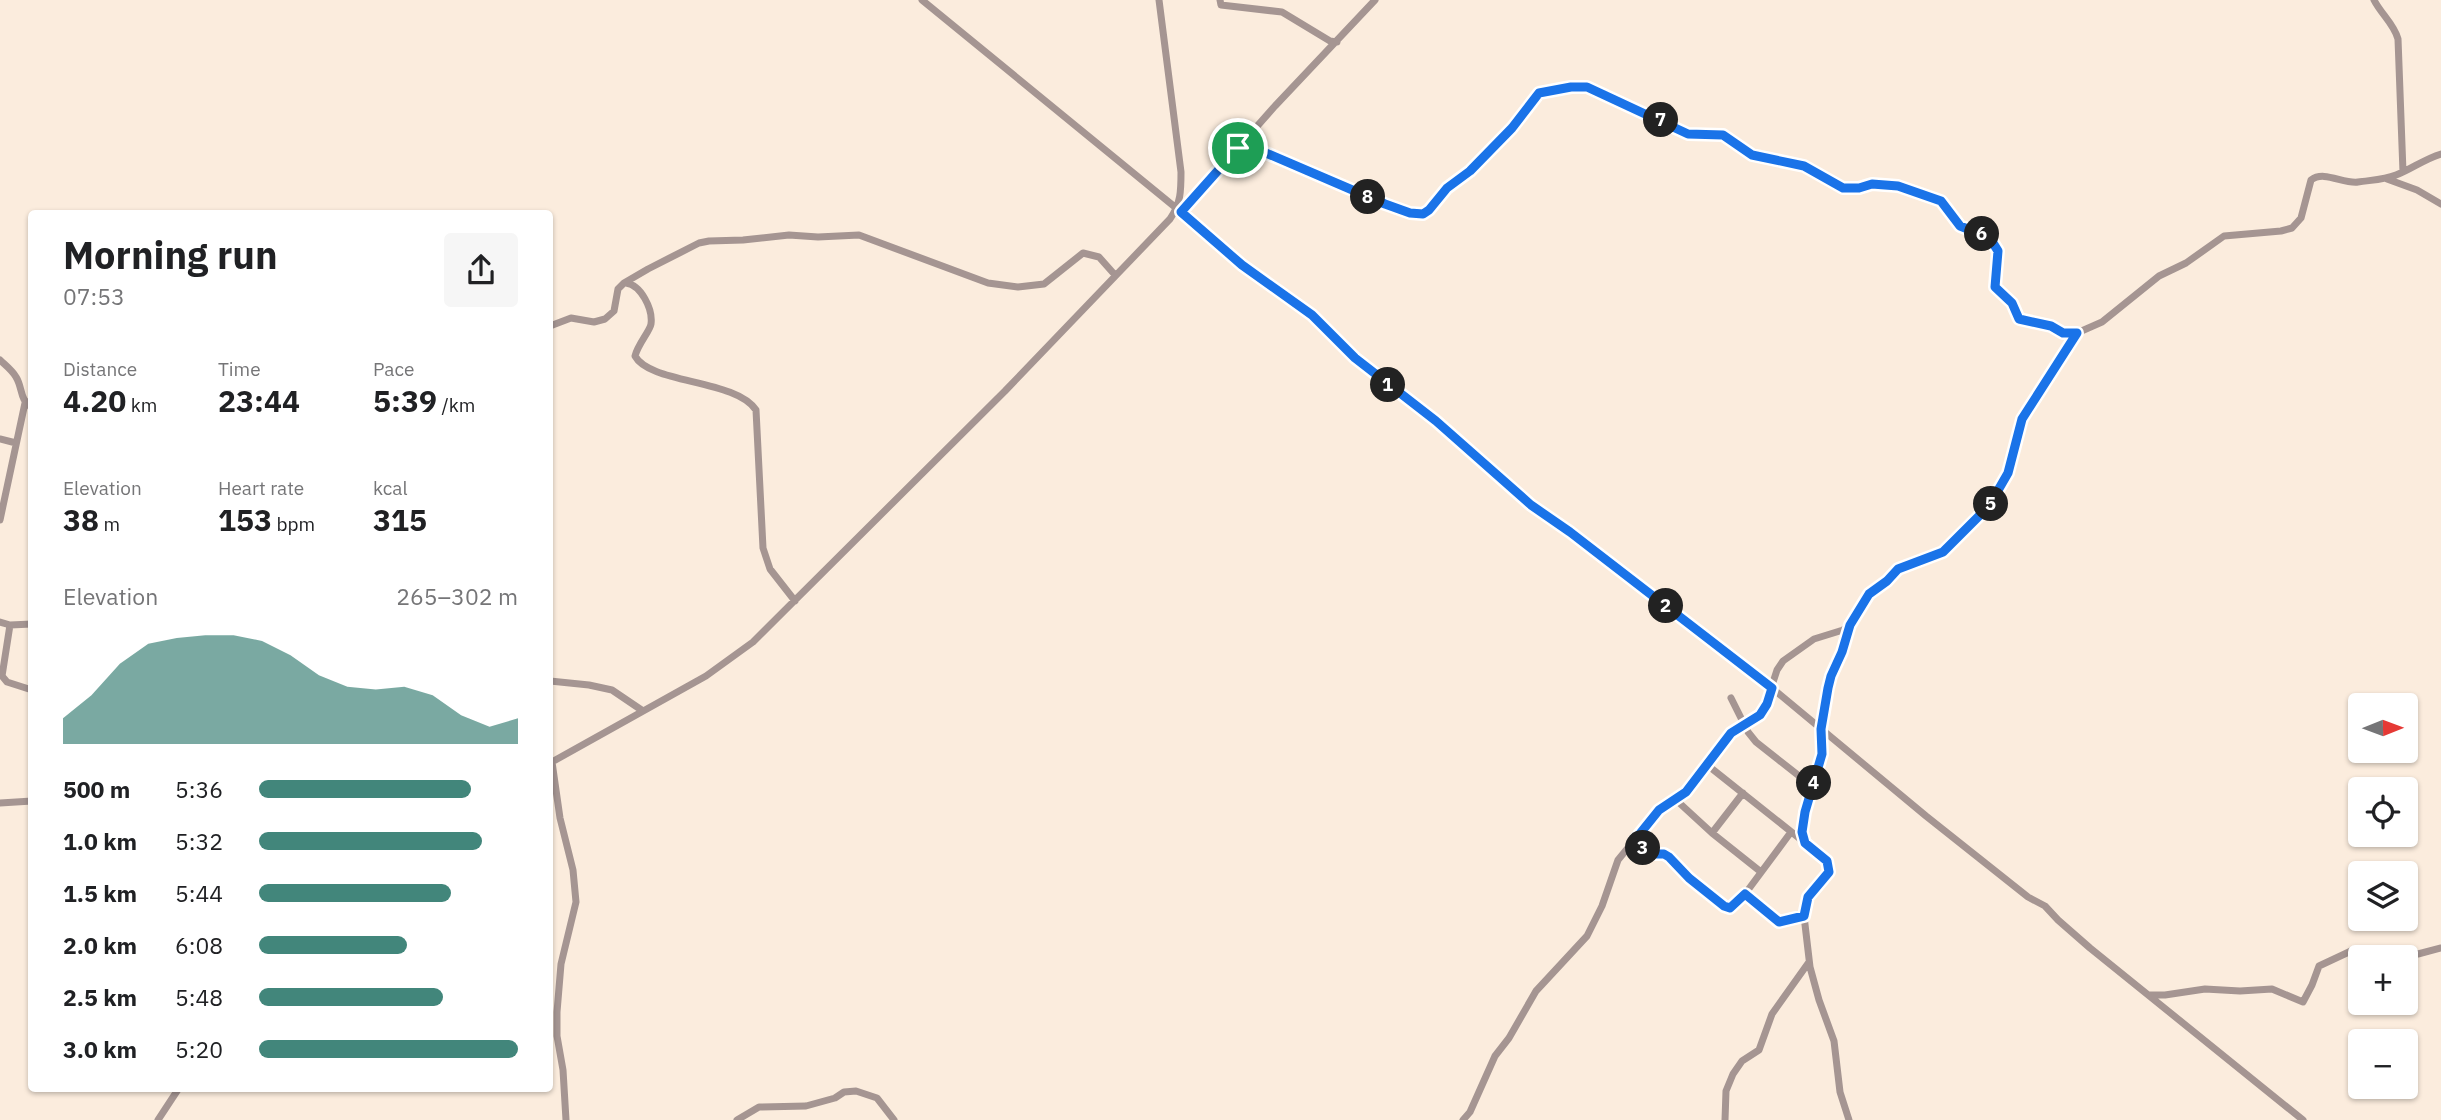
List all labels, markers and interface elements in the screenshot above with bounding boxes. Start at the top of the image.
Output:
pin: 7 [1644,102,1678,138]
text: 7 [1655,107,1666,131]
pin [1208,118,1268,178]
icon: arrive [1219,129,1257,167]
pin: 8 [1350,180,1386,214]
text: 8 [1362,184,1373,208]
pin: 6 [1965,216,2000,252]
text: 6 [1976,221,1987,245]
text: Morning run [63,230,278,279]
button: share [444,233,518,307]
text: 07:53 [63,281,125,311]
text: Distance [63,357,137,381]
text: Time [218,357,261,381]
text: Pace [373,357,414,381]
pin: 1 [1370,368,1406,402]
text: 1 [1382,372,1393,396]
text: 4.20 [63,381,126,420]
text: 23:44 [218,381,300,420]
text: 5:39 [373,381,437,420]
text: km [126,393,157,417]
text: /km [437,393,475,417]
text: Elevation [63,476,142,500]
text: Heart rate [218,476,304,500]
text: kcal [373,476,408,500]
pin: 5 [1974,486,2008,522]
text: 5 [1985,491,1996,515]
text: 38 [63,500,99,539]
text: 153 [218,500,272,539]
text: 315 [373,500,427,539]
text: m [99,512,120,536]
text: bpm [272,512,315,536]
text: Elevation [63,581,158,611]
text: 265–302 m [396,581,518,611]
pin: 2 [1648,588,1684,624]
text: 2 [1660,593,1671,617]
north arrow [2348,693,2418,763]
map controls [2348,693,2418,1099]
pin: 4 [1797,766,1832,800]
text: 4 [1808,770,1819,794]
text: 500 m [63,774,130,804]
text: 5:36 [175,774,223,804]
button: locate [2348,777,2418,847]
text: 1.0 km [63,826,137,856]
text: 5:32 [175,826,223,856]
pin: 3 [1626,830,1660,866]
text: 3 [1637,835,1648,859]
button: layers [2348,861,2418,931]
text: 1.5 km [63,878,137,908]
text: 5:44 [175,878,223,908]
text: 2.0 km [63,930,137,960]
text: 6:08 [175,930,223,960]
button: + [2348,945,2418,1015]
text: 2.5 km [63,982,137,1012]
text: 5:48 [175,982,223,1012]
button: − [2348,1029,2418,1099]
text: 3.0 km [63,1034,137,1064]
text: 5:20 [175,1034,223,1064]

